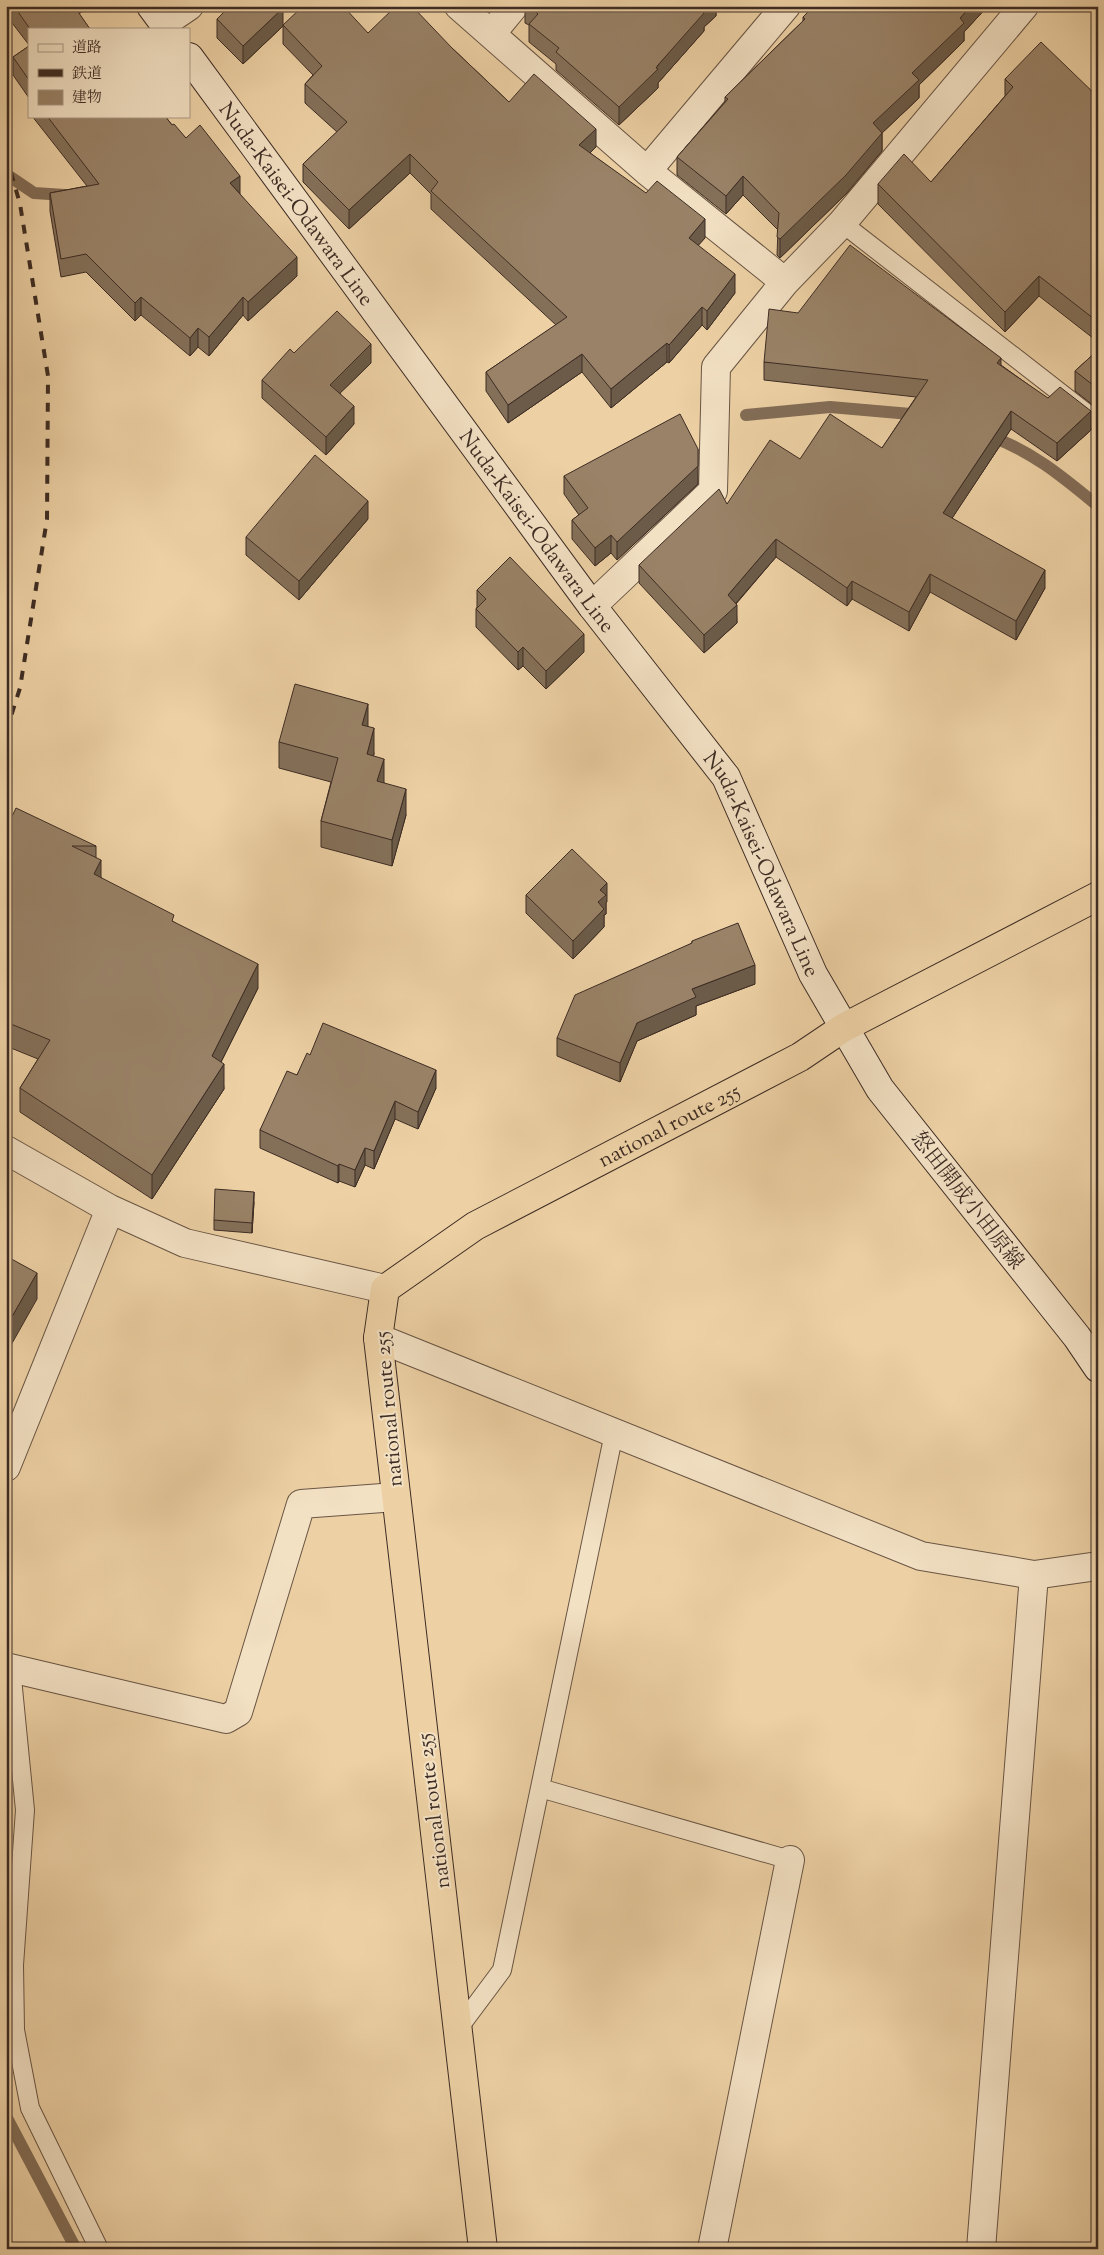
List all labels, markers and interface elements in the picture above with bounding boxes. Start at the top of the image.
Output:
legend [28,28,190,118]
text: 道路 [72,38,102,59]
text: 鉄道 [72,64,102,85]
text: 建物 [72,88,102,109]
street label: Nuda-Kaisei-Odawara Line [210,97,380,313]
street label: Nuda-Kaisei-Odawara Line [450,424,621,640]
street label: Nuda-Kaisei-Odawara Line [695,746,825,982]
street label: national route 255 [594,1078,746,1176]
street label: 怒田開成小田原線 [903,1126,1030,1277]
street label: national route 255 [368,1330,412,1488]
street label: national route 255 [411,1731,459,1890]

